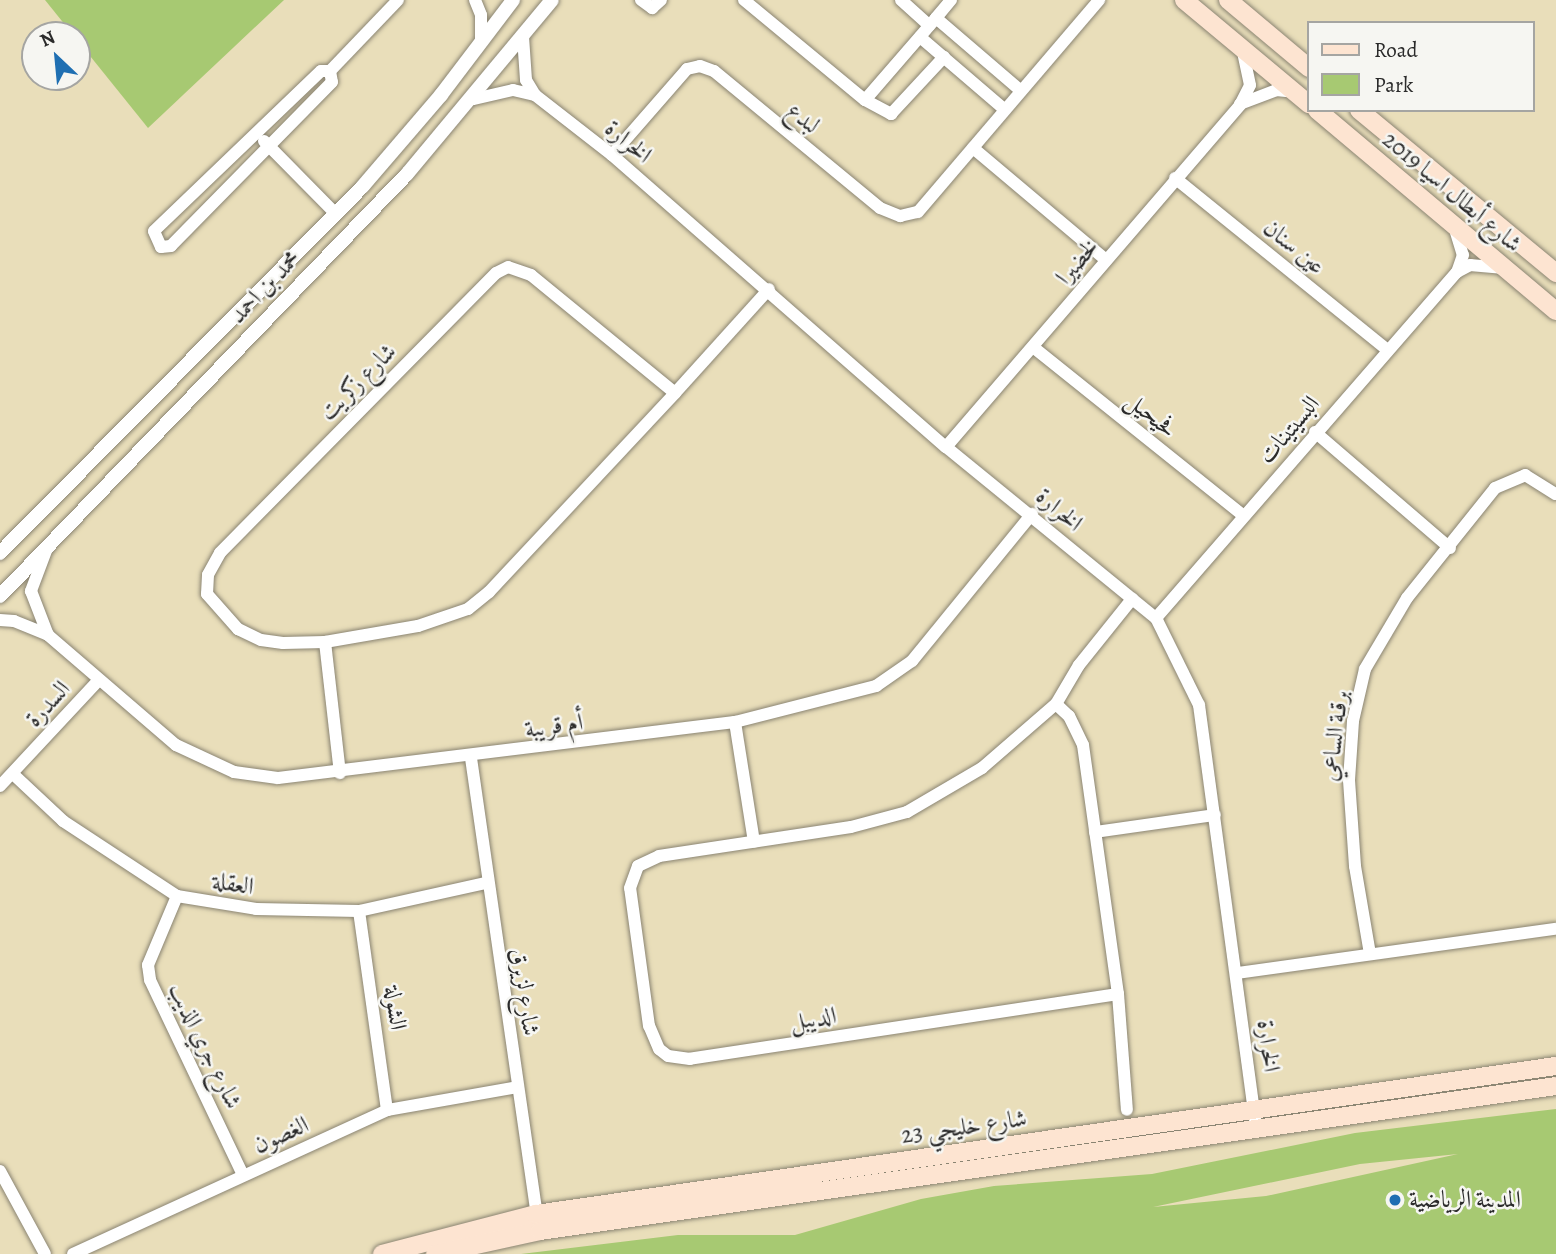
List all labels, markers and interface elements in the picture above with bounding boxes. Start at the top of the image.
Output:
north arrow [21,21,91,91]
legend [1308,21,1535,112]
text: N [36,24,60,54]
text: Road [1374,36,1418,64]
text: Park [1374,71,1413,99]
street label: لبدع [781,96,825,140]
street label: الخرارة [599,114,657,170]
street label: شارع أبطال اسيا 2019 [1377,125,1527,259]
street label: عين سنان [1257,213,1331,281]
street label: لخضيرا [1050,233,1104,291]
street label: محمد بن احمد [223,245,307,329]
street label: شارع زكريت [314,338,402,426]
street label: فحيحيل [1120,386,1182,444]
street label: البسيتينات [1252,390,1326,470]
street label: الخرارة [1030,482,1088,538]
street label: السدرة [20,675,76,733]
street label: برقـة الساعي [1315,689,1355,783]
street label: أم قريبة [523,708,585,744]
street label: العقلة [210,867,256,901]
street label: شارع لزيرق [503,946,545,1038]
street label: شارع جري الذيب [162,978,248,1114]
street label: الشولة [378,984,412,1032]
street label: الديبل [788,1001,838,1037]
street label: الخرارة [1250,1018,1286,1074]
street label: شارع خليجي 23 [899,1104,1029,1150]
street label: الغصون [249,1110,313,1160]
place label: المدينة الرياضية [1409,1186,1521,1214]
marker: المدينة الرياضية [1387,1192,1403,1208]

